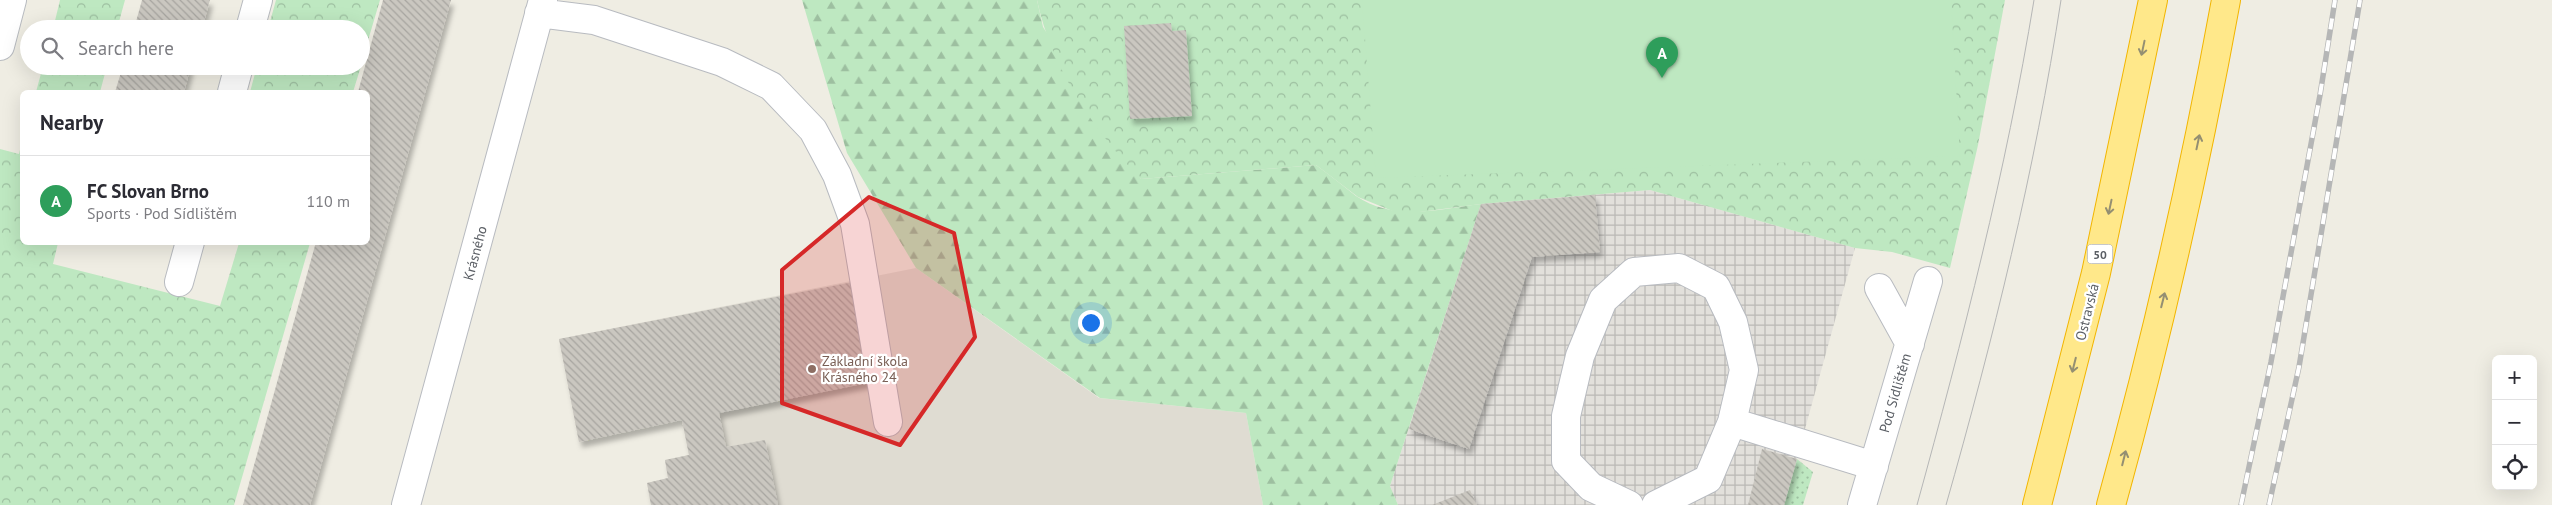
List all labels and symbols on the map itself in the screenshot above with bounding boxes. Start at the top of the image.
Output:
pin: A [1646,37,1678,78]
one-way arrow [2138,39,2148,55]
one-way arrow [2194,134,2203,150]
one-way arrow [2105,199,2114,215]
street label: Krásného [459,224,491,282]
road number: 50 [2088,244,2112,264]
street label: Ostravská [2071,282,2103,342]
one-way arrow [2159,293,2168,309]
your location [1078,310,1104,336]
street label: Pod Sídlištěm [1875,351,1915,435]
place label: Základní škola Krásného 24 [822,352,908,386]
one-way arrow [2069,357,2078,373]
marker: Základní škola Krásného 24 [806,363,818,375]
one-way arrow [2120,450,2129,466]

